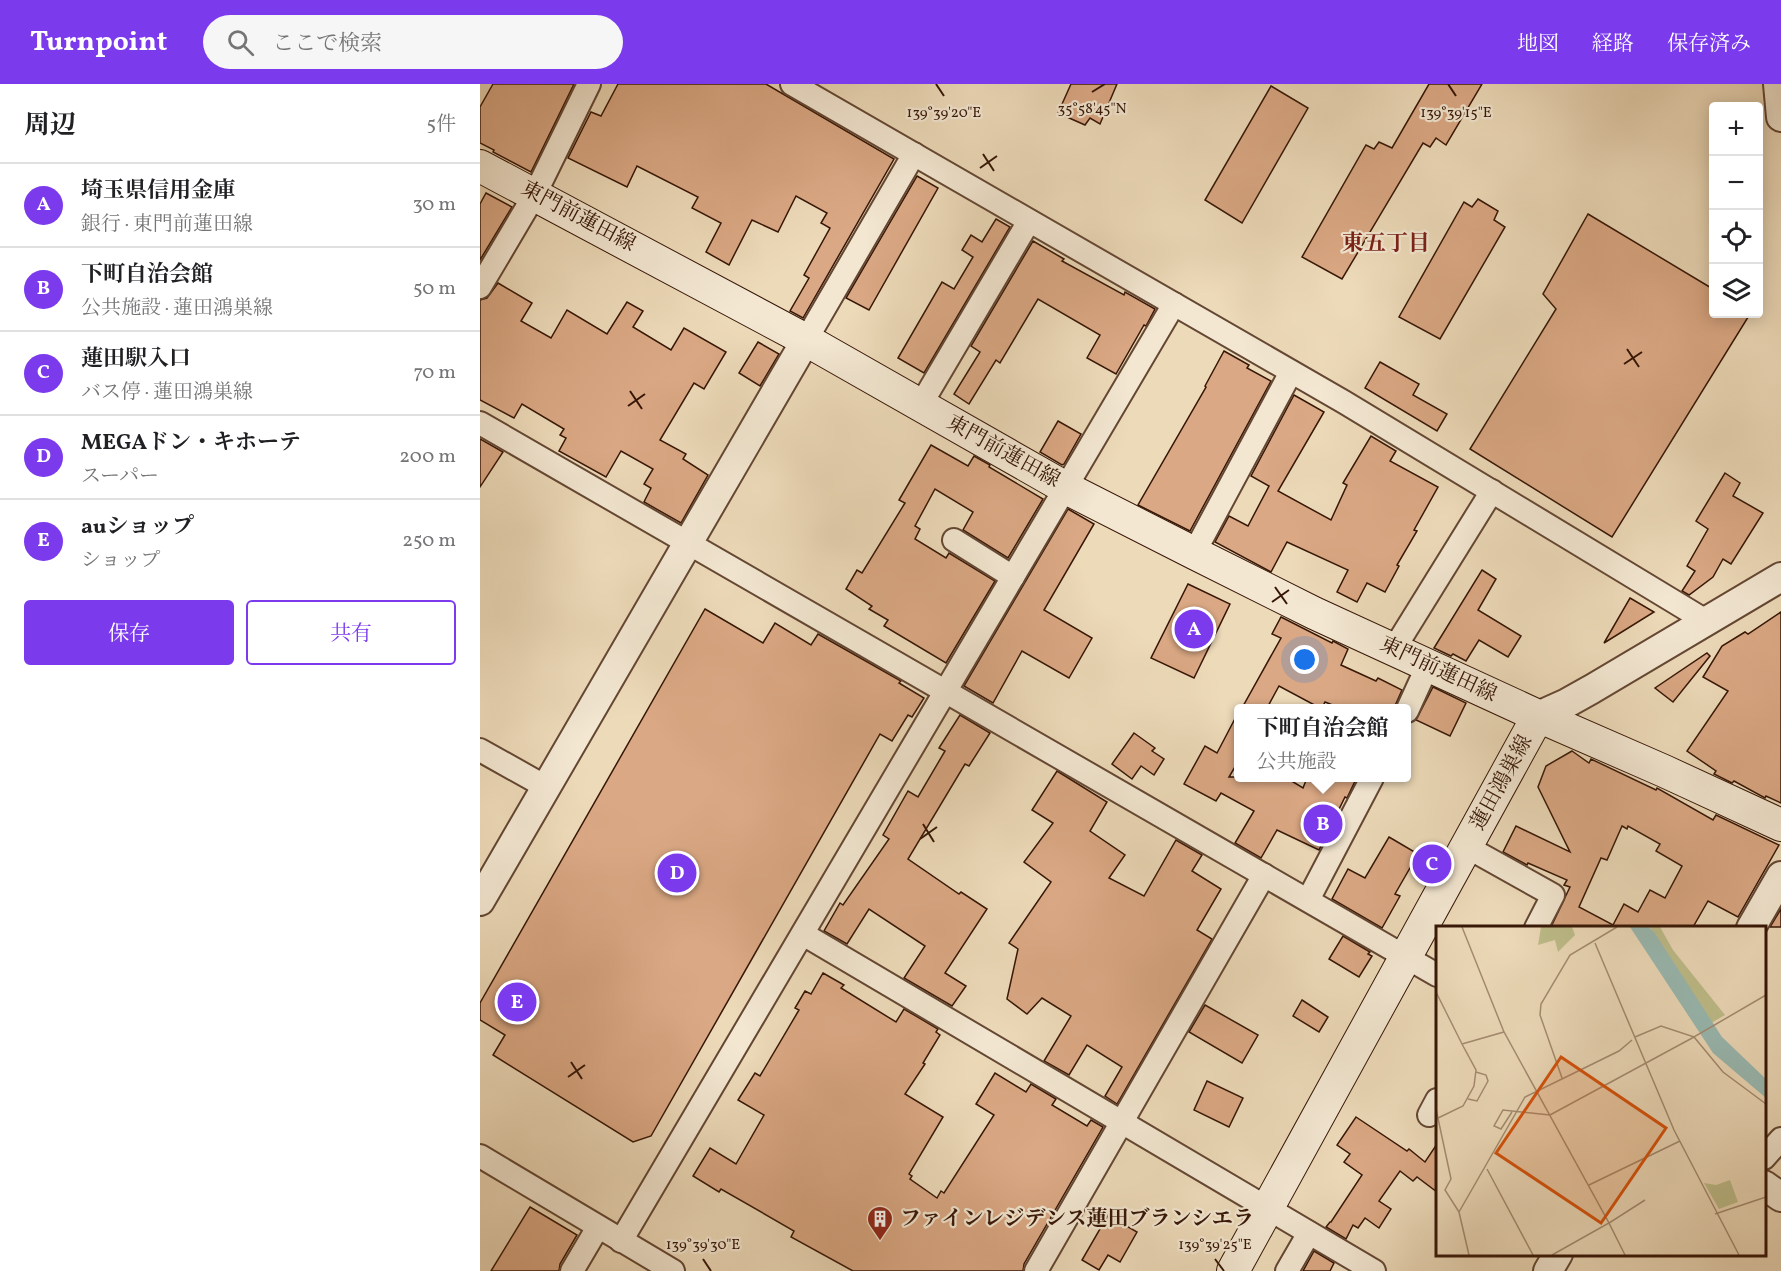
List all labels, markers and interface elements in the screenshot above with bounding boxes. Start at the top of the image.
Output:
search box [203,15,623,69]
text: Turnpoint [30,23,167,62]
icon: search [224,26,257,59]
text: ここで検索 [272,29,382,60]
text: 地図 [1517,30,1559,59]
text: 経路 [1592,30,1634,59]
text: 保存済み [1667,30,1751,59]
text: 35°58'45"N [1057,99,1127,120]
map controls [1709,102,1763,318]
button: + [1709,102,1763,156]
text: 139°39'20"E [907,103,981,124]
text: 139°39'15"E [1420,103,1492,124]
text: 周辺 [24,108,76,144]
text: 5件 [426,111,456,139]
button: − [1709,156,1763,210]
street label: 東門前蓮田線 [516,175,640,259]
text: 埼玉県信用金庫 [81,176,235,207]
text: A [36,191,51,219]
text: 30 m [412,191,456,219]
button: locate [1709,210,1763,264]
text: 銀行 · 東門前蓮田線 [81,211,253,239]
district label: 東五丁目 [1342,229,1430,260]
text: 下町自治会館 [81,260,213,291]
button: layers [1709,264,1763,318]
text: B [37,275,50,303]
text: 50 m [413,275,456,303]
text: 公共施設 · 蓮田鴻巣線 [81,295,273,323]
text: 蓮田駅入口 [81,344,191,375]
text: C [37,359,50,387]
text: 70 m [413,359,456,387]
text: バス停 · 蓮田鴻巣線 [81,379,253,407]
street label: 東門前蓮田線 [941,409,1065,495]
text: MEGAドン・キホーテ [81,428,301,459]
text: D [36,443,51,471]
text: 200 m [399,443,456,471]
text: スーパー [81,463,159,491]
text: auショップ [81,512,194,543]
text: E [37,527,50,555]
text: 250 m [402,527,456,555]
text: ショップ [81,547,161,575]
button: 保存 [24,600,234,665]
button: 共有 [246,600,456,665]
pin: A [1174,606,1214,652]
street label: 東門前蓮田線 [1375,630,1501,710]
your location [1290,645,1319,674]
popup [1234,704,1411,782]
text: 下町自治会館 [1256,714,1389,745]
street label: 蓮田鴻巣線 [1464,730,1540,836]
text: 公共施設 [1256,749,1336,777]
pin: B [1304,802,1342,846]
pin: C [1412,842,1452,886]
pin: D [658,850,696,896]
inset map [1436,926,1766,1256]
pin: E [498,980,537,1024]
building icon: ファインレジデンス蓮田ブランシエラ [865,1204,895,1242]
place label: ファインレジデンス蓮田ブランシエラ [900,1205,1254,1234]
text: 139°39'30"E [666,1235,740,1256]
text: 139°39'25"E [1178,1235,1252,1256]

